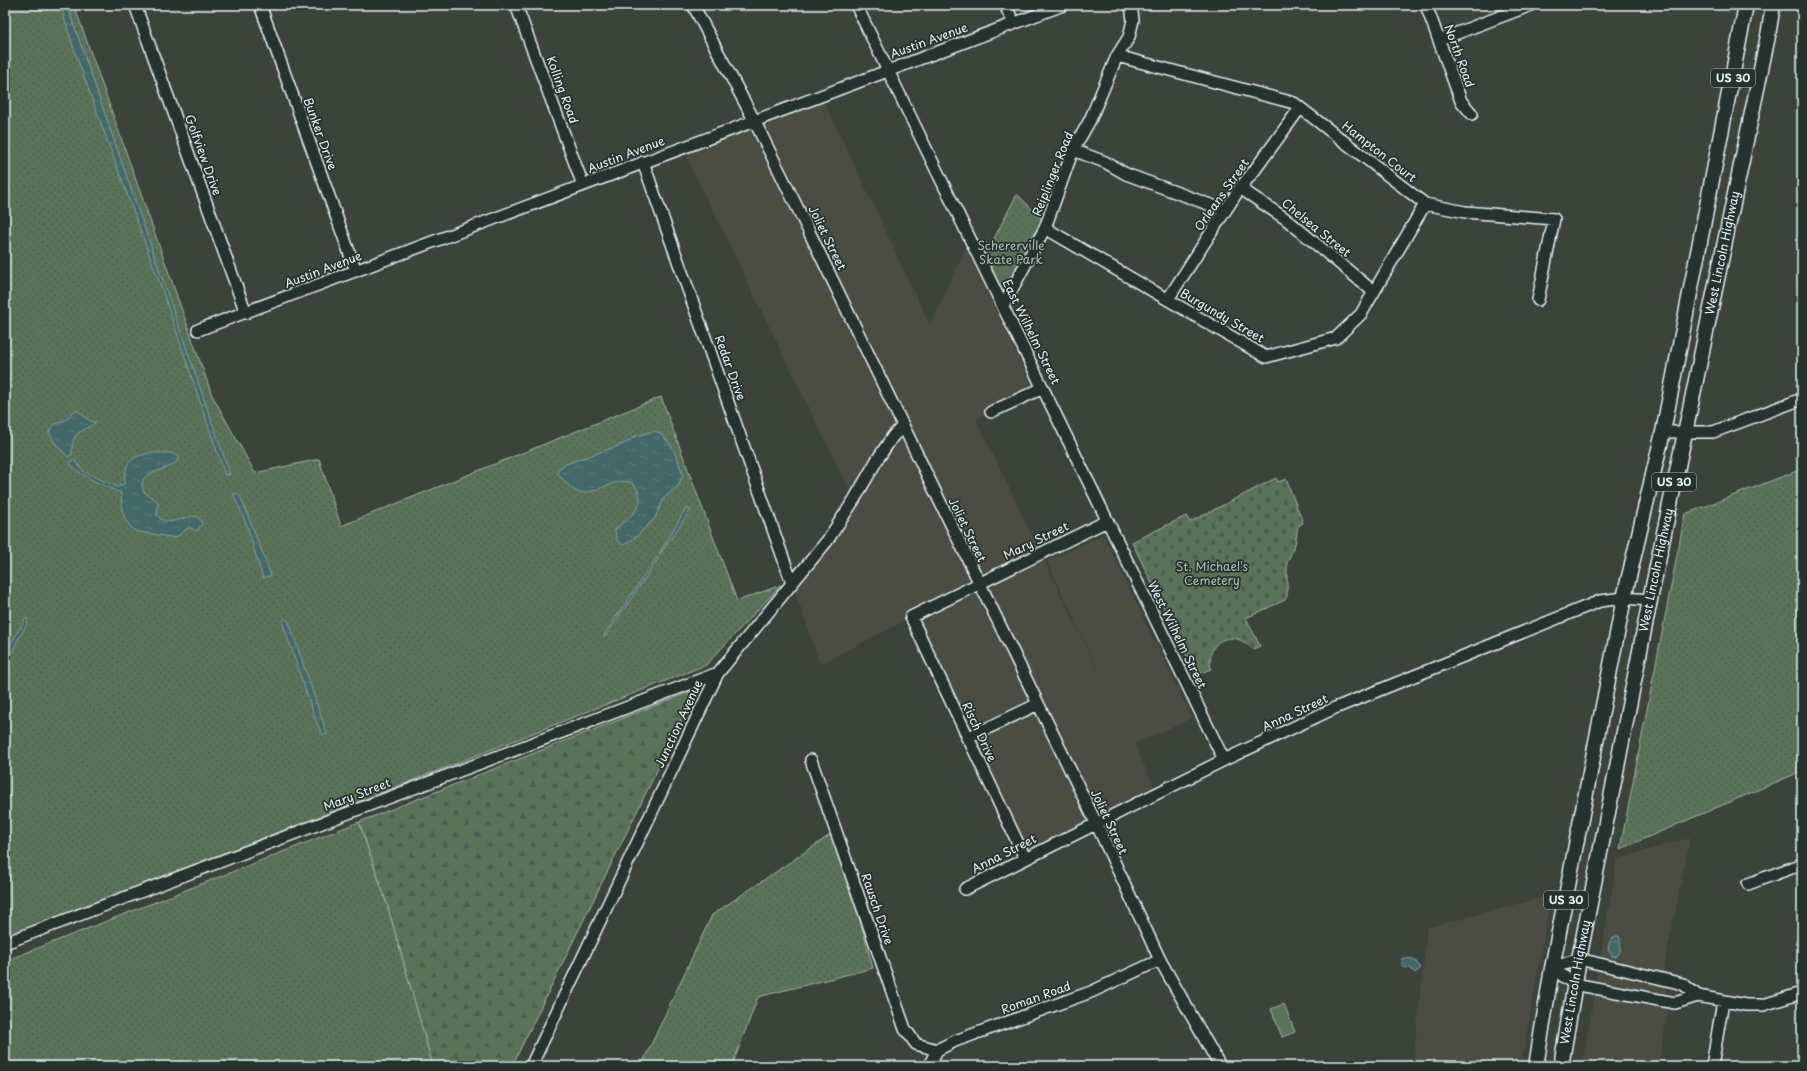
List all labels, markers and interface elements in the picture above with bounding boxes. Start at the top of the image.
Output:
street label: Austin Avenue [887,18,970,62]
street label: North Road [1440,22,1480,90]
street label: Kolling Road [542,53,583,126]
road number: US 30 [1711,69,1755,87]
street label: Bunker Drive [300,95,343,173]
street label: Golfview Drive [181,112,227,198]
street label: Hampton Court [1339,116,1421,186]
street label: Reiplinger Road [1027,129,1077,219]
street label: Austin Avenue [584,131,667,177]
street label: Orleans Street [1189,154,1253,234]
street label: West Lincoln Highway [1700,189,1743,316]
street label: Chelsea Street [1278,194,1355,261]
street label: Joliet Street [804,202,851,273]
park label: Schererville Skate Park [977,236,1045,268]
street label: Austin Avenue [281,246,364,292]
street label: East Wilhelm Street [999,276,1065,387]
street label: Burgundy Street [1177,284,1268,347]
street label: Redar Drive [711,333,751,403]
road number: US 30 [1652,473,1696,491]
street label: Joliet Street [944,494,991,565]
street label: West Lincoln Highway [1634,506,1677,633]
street label: Mary Street [1000,516,1071,564]
park label: St. Michael's Cemetery [1176,557,1249,589]
street label: West Wilhelm Street [1144,578,1212,692]
street label: Junction Avenue [650,676,707,770]
street label: Anna Street [1259,689,1331,735]
street label: Risch Drive [958,699,1002,765]
street label: Mary Street [320,773,393,815]
street label: Joliet Street [1087,786,1133,857]
street label: Anna Street [968,829,1039,877]
street label: Rausch Drive [857,871,899,947]
road number: US 30 [1544,891,1588,909]
street label: West Lincoln Highway [1555,918,1595,1046]
street label: Roman Road [998,976,1073,1018]

